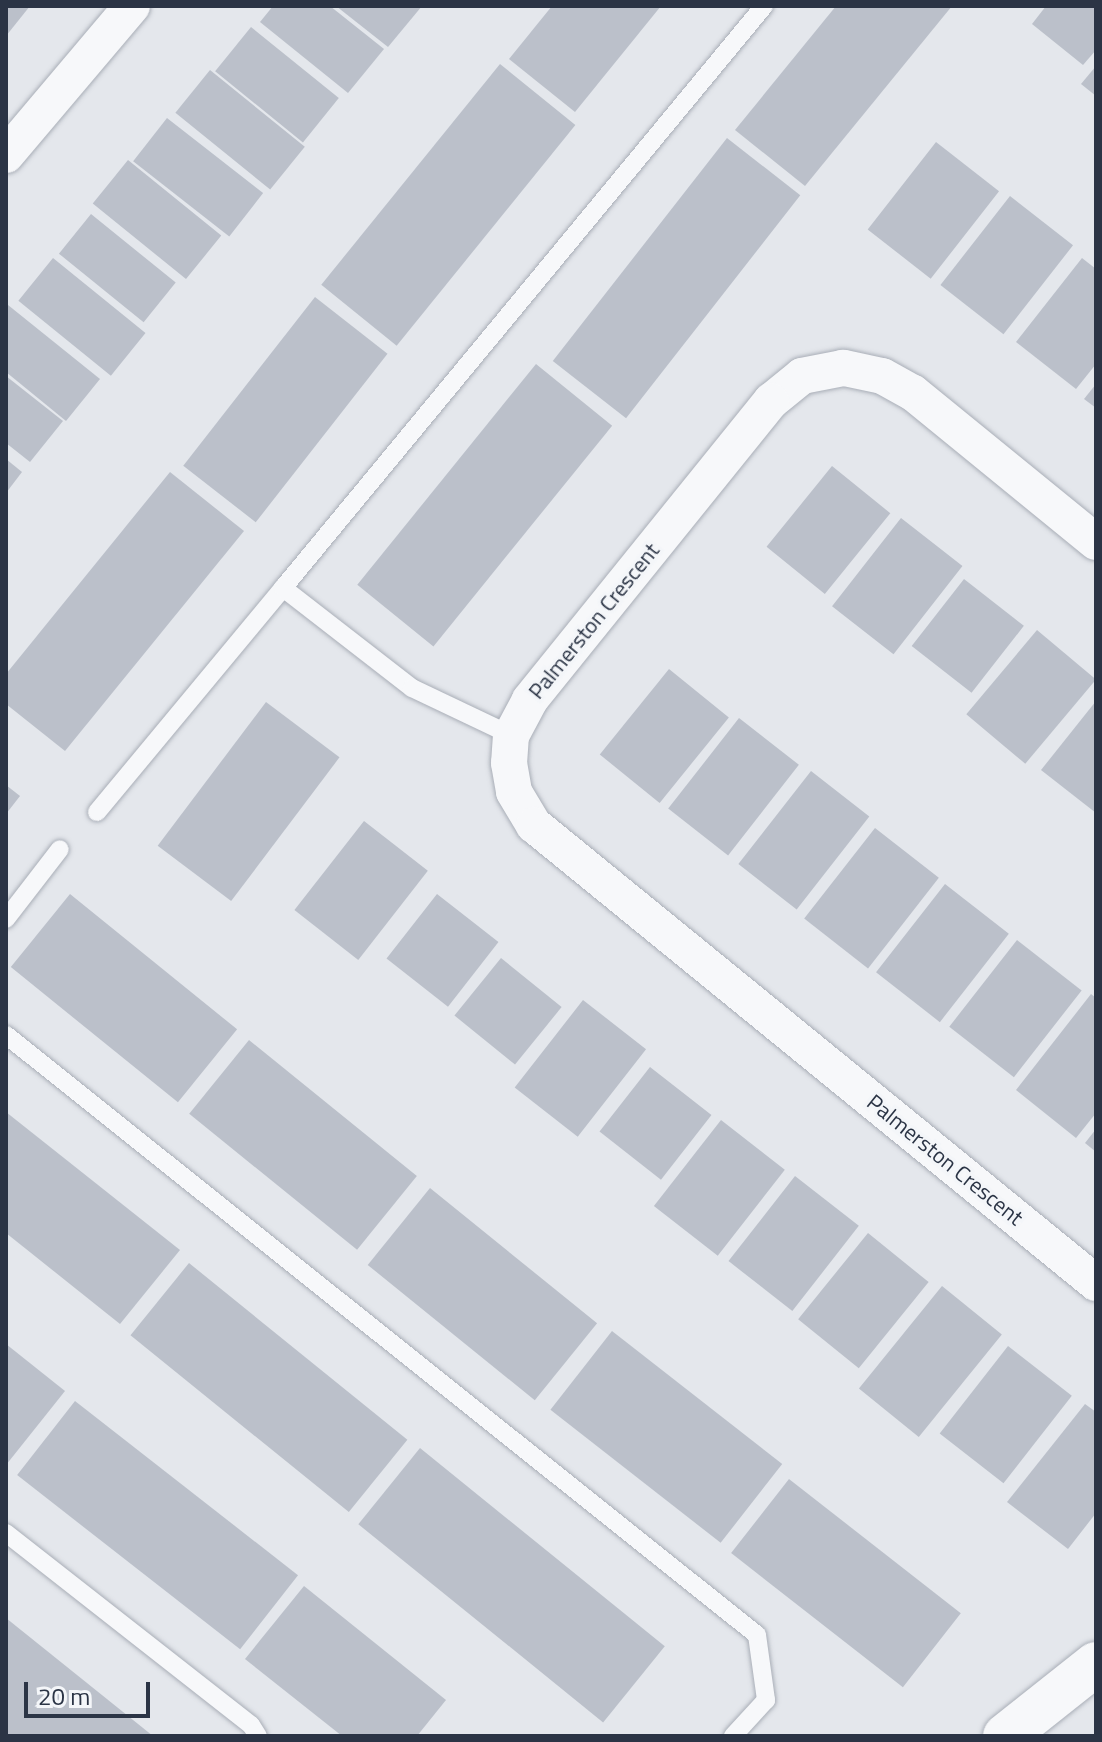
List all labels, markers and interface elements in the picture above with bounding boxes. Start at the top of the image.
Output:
street label: Palmerston Crescent [523,538,665,704]
street label: Palmerston Crescent [862,1089,1028,1231]
scale bar [28,1666,154,1716]
text: 20 m [38,1678,90,1714]

